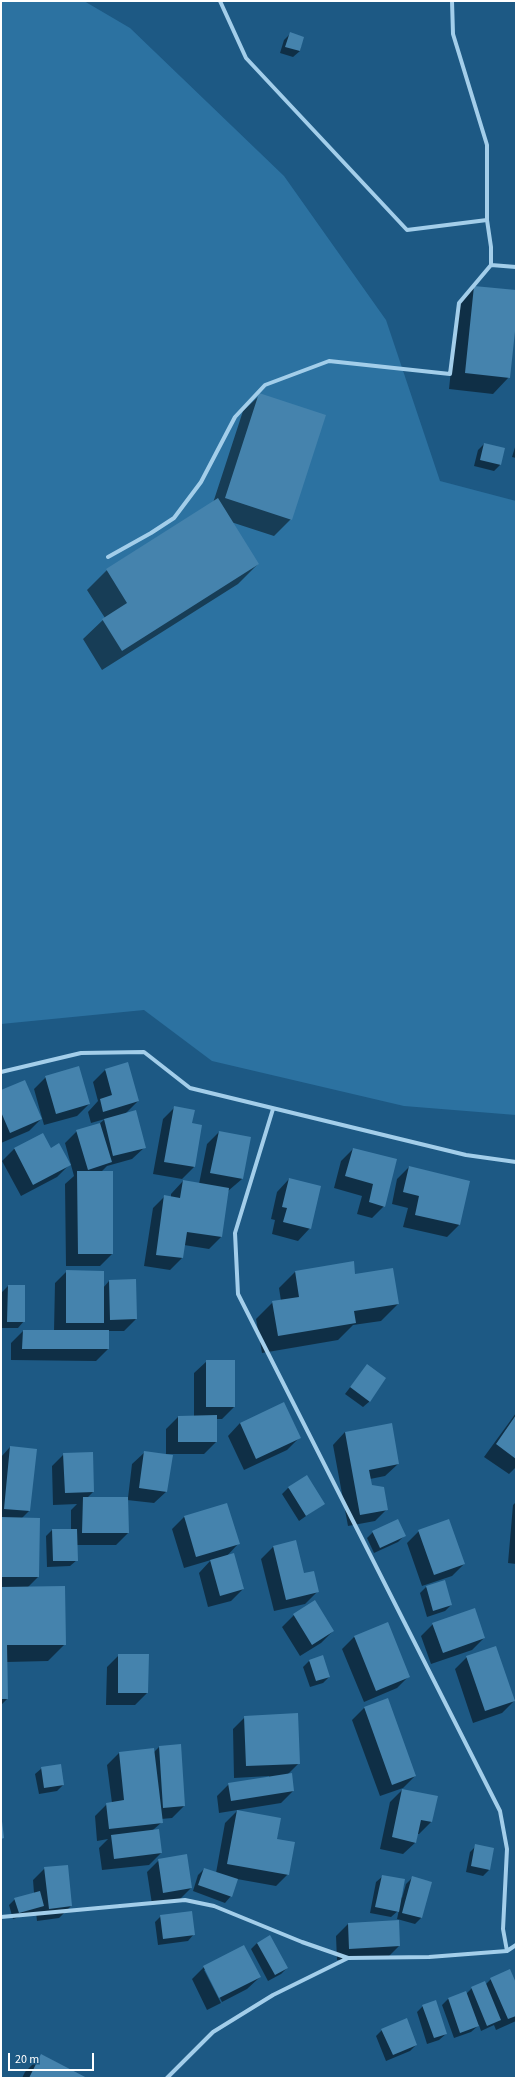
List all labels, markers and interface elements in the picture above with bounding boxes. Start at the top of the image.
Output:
scale bar [10,2045,96,2071]
text: 20 m [15,2051,39,2068]

